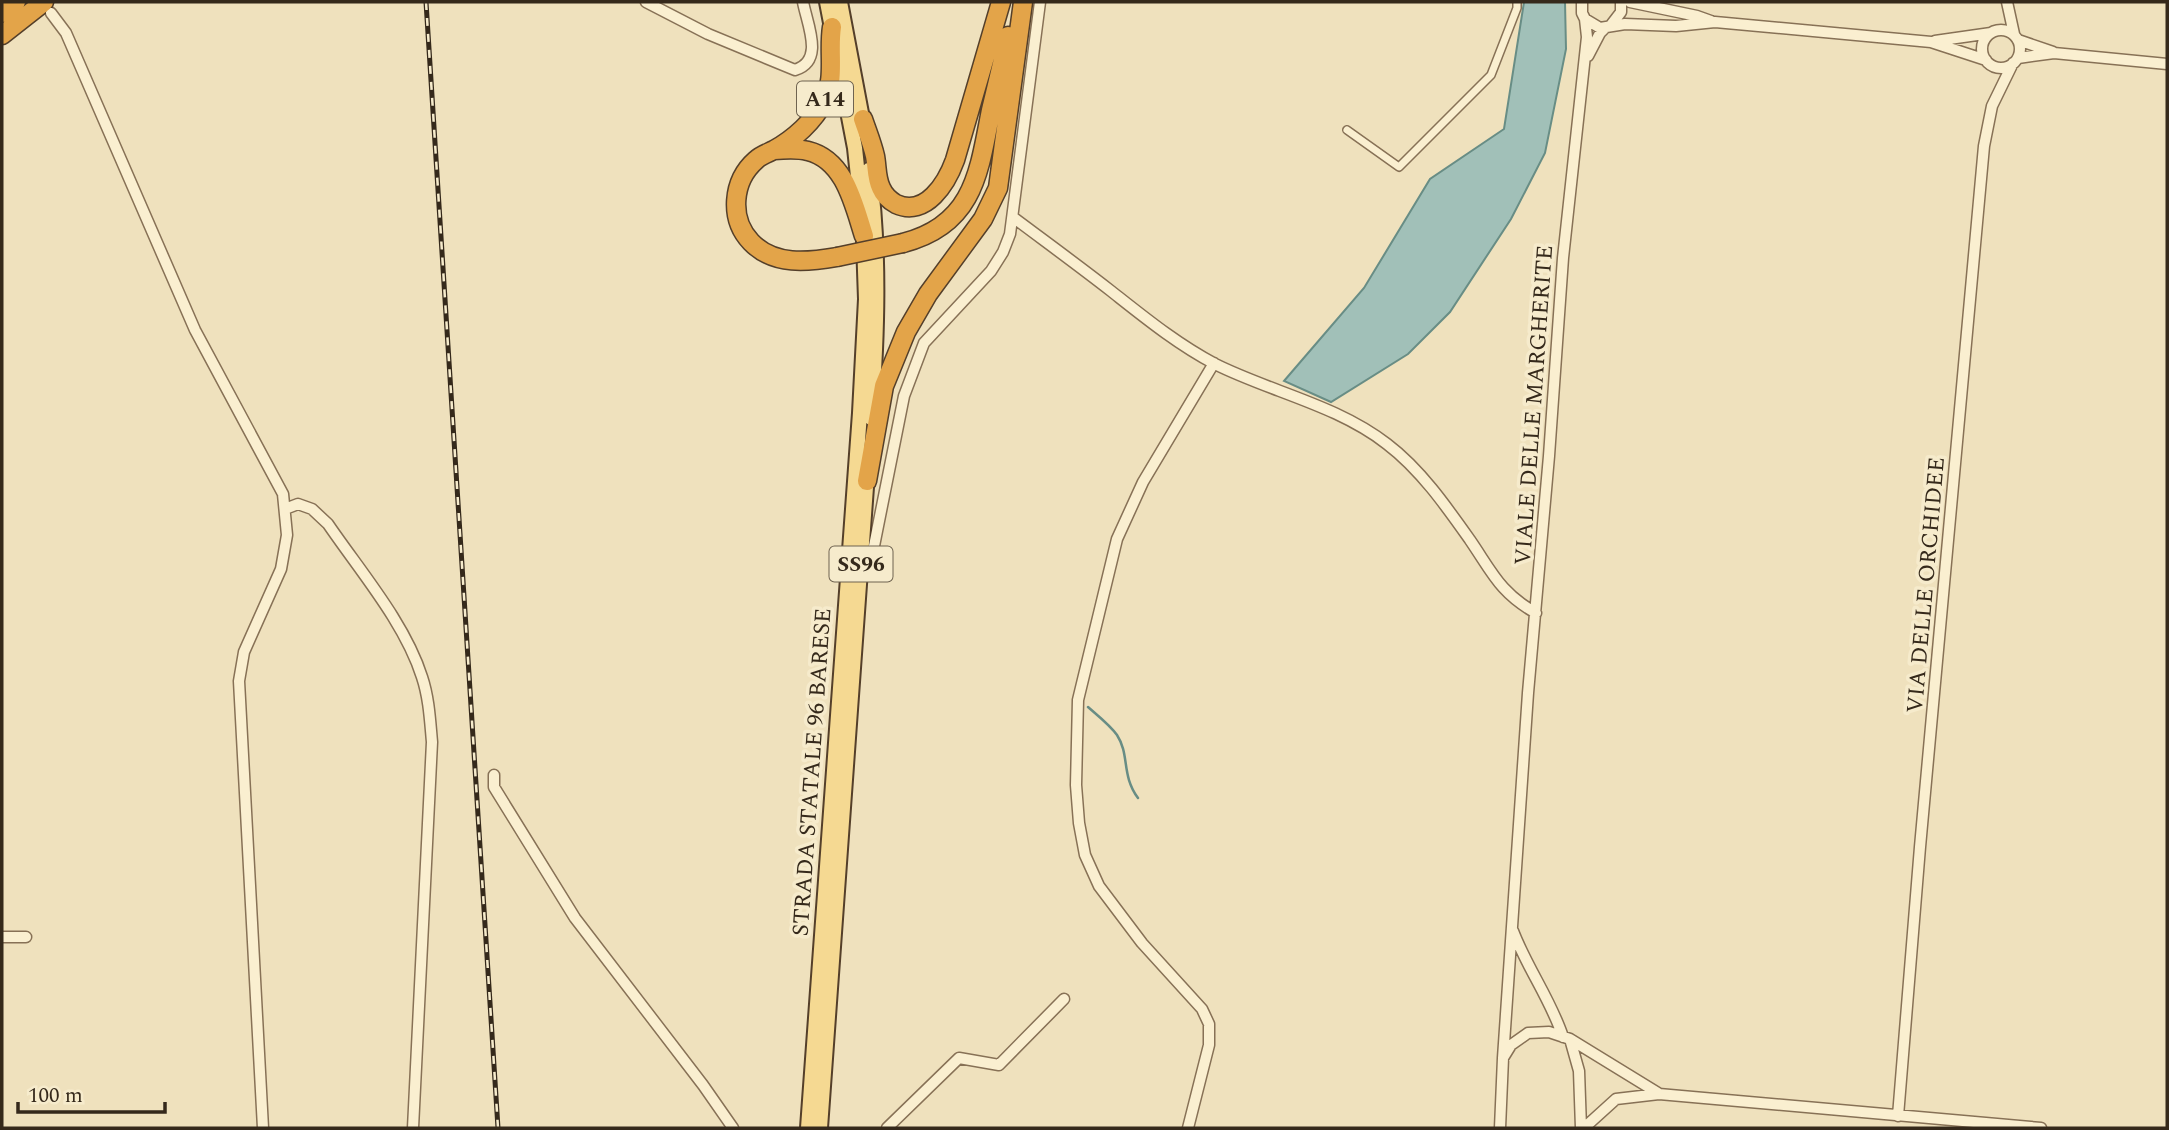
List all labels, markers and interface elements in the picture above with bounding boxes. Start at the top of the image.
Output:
road number: A14 [797,82,853,116]
street label: VIALE DELLE MARGHERITE [1506,244,1563,566]
street label: VIA DELLE ORCHIDEE [1898,456,1955,715]
road number: SS96 [830,546,892,582]
street label: STRADA STATALE 96 BARESE [784,607,841,937]
scale bar [18,1070,164,1114]
text: 100 m [28,1080,83,1112]

